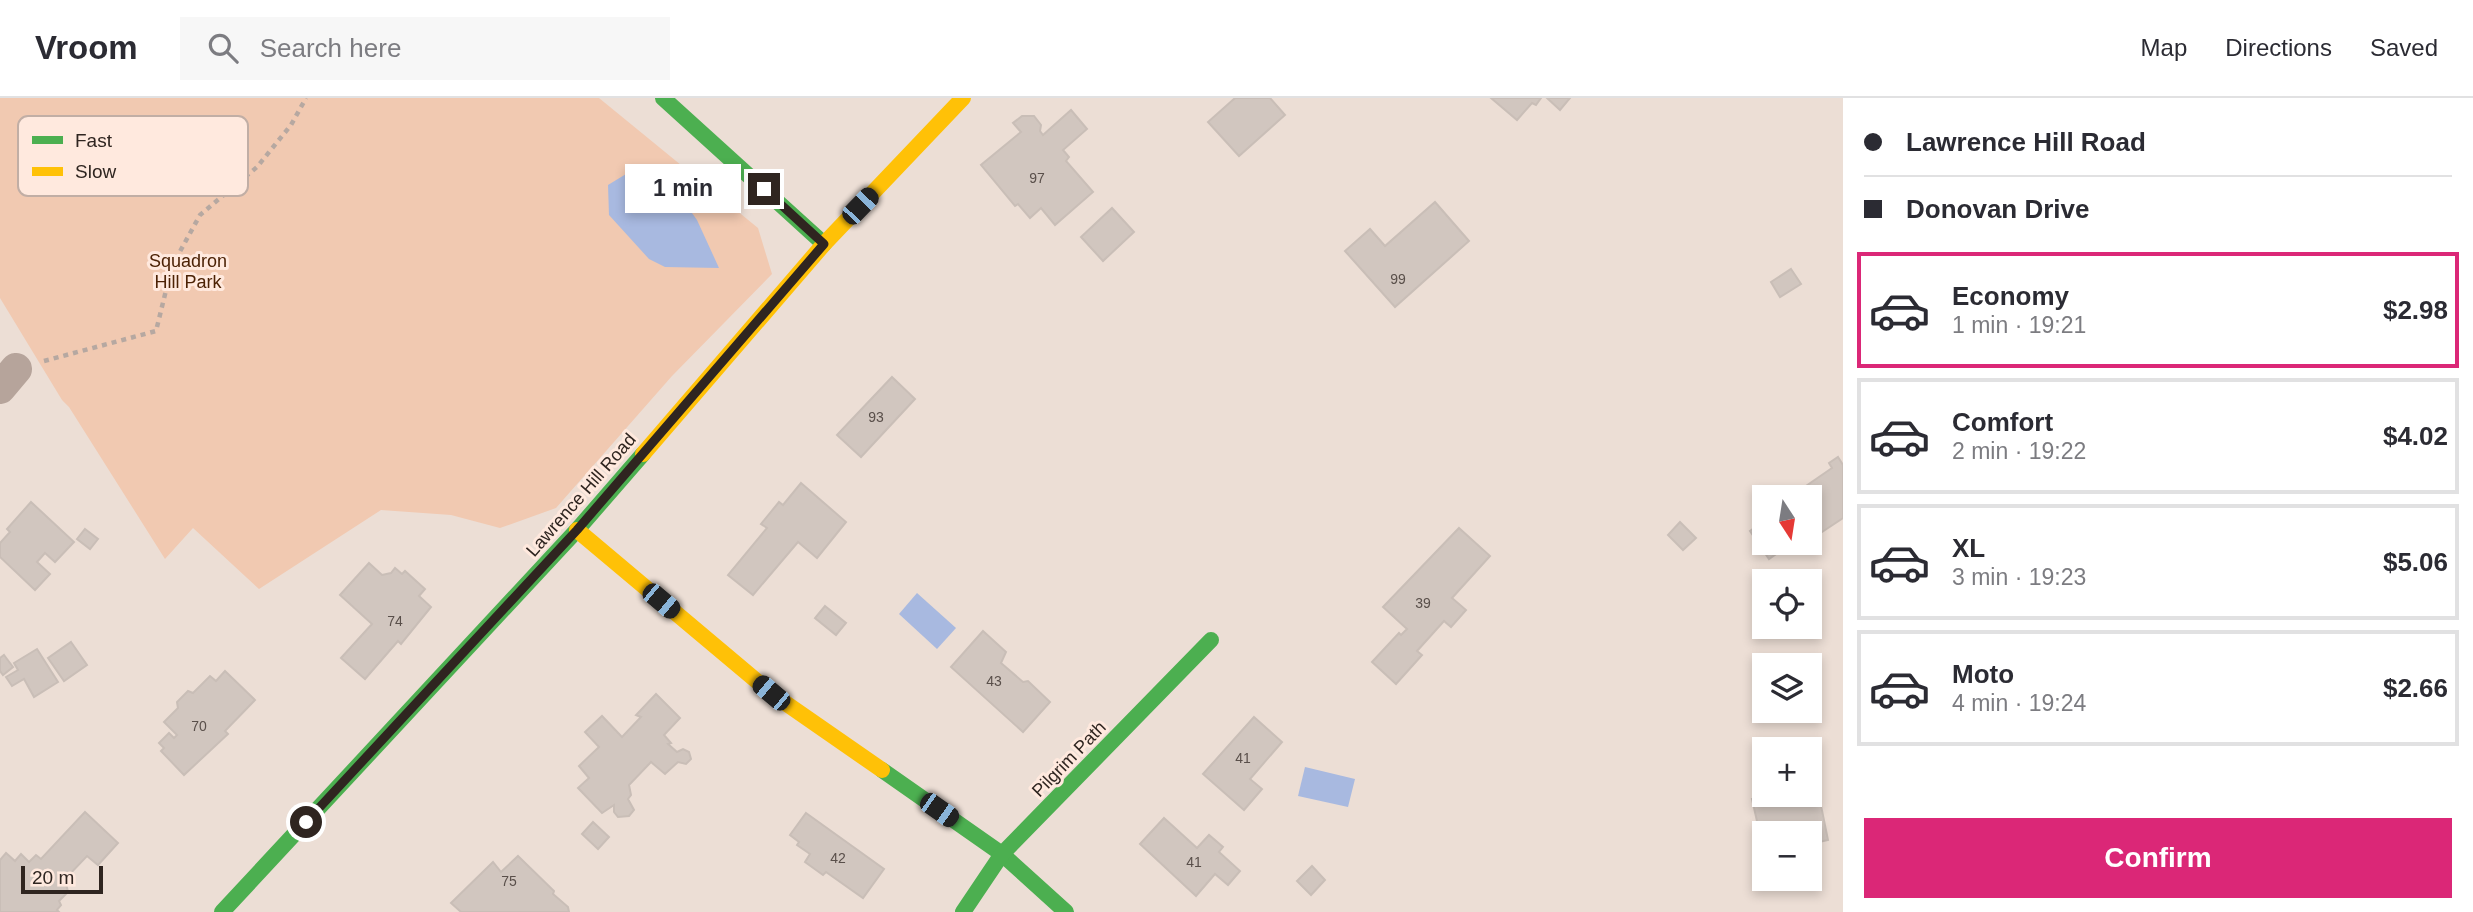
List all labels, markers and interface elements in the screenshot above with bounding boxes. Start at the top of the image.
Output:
search box [180,17,670,80]
text: Vroom [35,29,138,66]
icon: search [204,29,242,67]
text: Search here [260,33,401,63]
text: Map [2141,34,2187,61]
text: Directions [2225,34,2332,61]
text: Saved [2370,34,2438,61]
legend [18,116,248,196]
text: Lawrence Hill Road [1906,127,2146,157]
text: Fast [75,130,113,151]
text: Slow [75,161,116,182]
callout: 1 min [624,164,740,214]
house number: 97 [1029,170,1045,186]
route end [748,173,780,205]
text: 1 min [653,175,713,201]
car [838,184,883,228]
text: Donovan Drive [1906,194,2090,224]
park label: Squadron Hill Park [149,251,227,292]
house number: 99 [1390,271,1406,287]
icon: car [1868,279,1931,342]
text: Economy [1952,281,2069,311]
text: $2.98 [2383,295,2448,325]
text: 1 min · 19:21 [1952,312,2086,338]
icon: car [1868,405,1931,468]
text: Comfort [1952,407,2053,437]
house number: 93 [868,409,884,425]
text: $4.02 [2383,421,2448,451]
street label: Lawrence Hill Road [522,430,640,560]
text: 2 min · 19:22 [1952,438,2086,464]
north arrow [1752,485,1822,555]
map controls [1752,485,1822,891]
icon: car [1868,531,1931,594]
text: XL [1952,533,1985,563]
text: $5.06 [2383,547,2448,577]
text: 3 min · 19:23 [1952,564,2086,590]
button: locate [1752,569,1822,639]
car [639,579,684,623]
house number: 39 [1415,595,1431,611]
house number: 74 [387,613,403,629]
button: layers [1752,653,1822,723]
icon: car [1868,657,1931,720]
text: Moto [1952,659,2014,689]
car [749,671,794,715]
house number: 43 [986,673,1002,689]
text: $2.66 [2383,673,2448,703]
text: 4 min · 19:24 [1952,690,2086,716]
street label: Pilgrim Path [1028,717,1110,801]
house number: 70 [191,718,207,734]
button: + [1752,737,1822,807]
house number: 41 [1235,750,1251,766]
car [916,789,963,831]
route start [290,806,322,838]
button: Confirm [1864,818,2452,898]
button: − [1752,821,1822,891]
house number: 42 [830,850,846,866]
house number: 41 [1186,854,1202,870]
scale bar [21,863,103,895]
text: 20 m [32,867,74,888]
house number: 75 [501,873,517,889]

